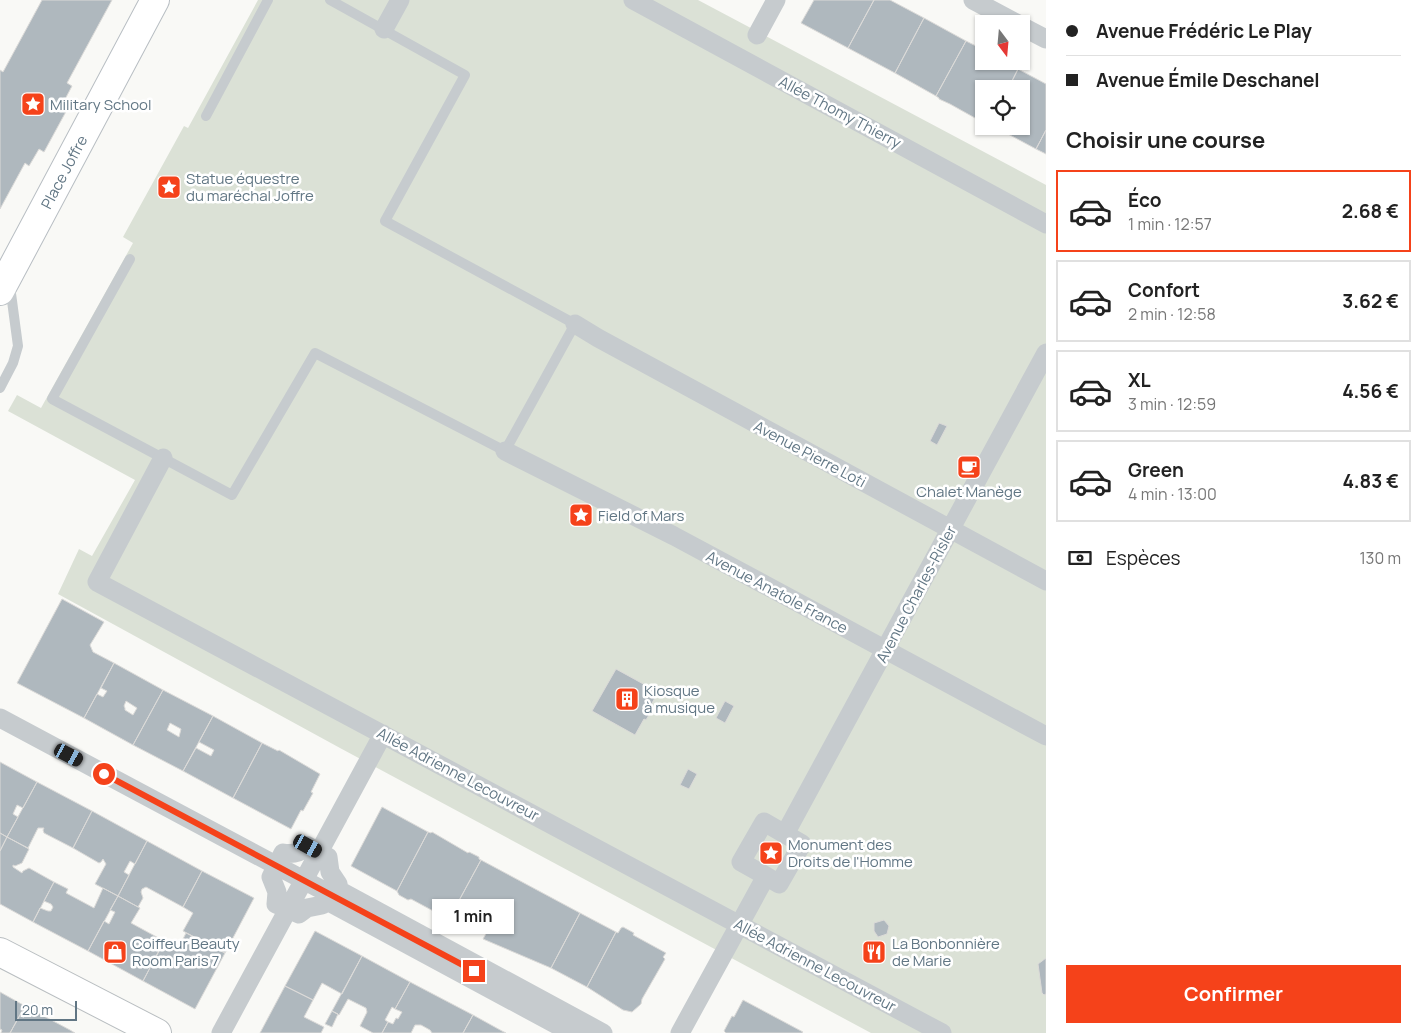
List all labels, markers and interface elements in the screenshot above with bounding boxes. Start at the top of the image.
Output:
north arrow [975,15,1030,70]
map controls [975,15,1030,135]
text: Avenue Frédéric Le Play [1096,18,1312,44]
text: Avenue Émile Deschanel [1096,67,1320,93]
street label: Allée Thomy Thierry [775,71,905,153]
button: locate [975,80,1030,135]
place icon: Military School [20,91,46,117]
place label: Military School [50,94,151,115]
text: Choisir une course [1066,125,1265,155]
street label: Place Joffre [36,131,92,212]
place label: Statue équestre du maréchal Joffre [186,168,314,206]
place icon: Statue équestre du maréchal Joffre [156,174,182,200]
text: Éco [1128,187,1162,213]
icon: car [1068,189,1113,234]
text: 2.68 € [1342,198,1399,224]
text: 1 min · 12:57 [1128,213,1212,235]
text: Confort [1128,277,1200,303]
icon: car [1068,279,1113,324]
text: 3.62 € [1342,288,1399,314]
text: 2 min · 12:58 [1128,303,1216,325]
text: XL [1128,367,1151,393]
icon: car [1068,369,1113,414]
text: 4.56 € [1342,378,1399,404]
text: 3 min · 12:59 [1128,393,1216,415]
street label: Avenue Pierre Loti [750,416,870,492]
cafe icon: Chalet Manège [956,454,982,480]
text: Green [1128,457,1184,483]
icon: car [1068,459,1113,504]
text: 4.83 € [1343,468,1399,494]
place label: Chalet Manège [916,481,1022,502]
text: 4 min · 13:00 [1128,483,1217,505]
place icon: Field of Mars [568,502,594,528]
place label: Field of Mars [598,505,684,526]
street label: Avenue Charles-Risler [871,521,961,666]
icon: cash [1066,544,1094,572]
text: Espèces [1106,545,1180,571]
street label: Avenue Anatole France [702,546,852,638]
text: 130 m [1359,547,1401,569]
place label: Kiosque à musique [644,680,715,718]
building icon: Kiosque à musique [614,686,640,712]
street label: Allée Adrienne Lecouvreur [373,722,543,826]
car [52,741,85,769]
route start [93,763,115,785]
car [291,832,324,860]
place label: Monument des Droits de l'Homme [788,834,913,872]
place icon: Monument des Droits de l'Homme [758,840,784,866]
callout: 1 min [433,898,515,934]
text: 1 min [453,905,493,927]
street label: Allée Adrienne Lecouvreur [730,913,900,1017]
place label: Coiffeur Beauty Room Paris 7 [132,933,240,971]
place label: La Bonbonnière de Marie [892,933,1000,971]
shop icon: Coiffeur Beauty Room Paris 7 [102,939,128,965]
restaurant icon: La Bonbonnière de Marie [861,939,887,965]
route end [463,960,485,982]
button: Confirmer [1066,965,1401,1023]
scale bar [15,998,78,1021]
text: 20 m [22,1000,53,1019]

